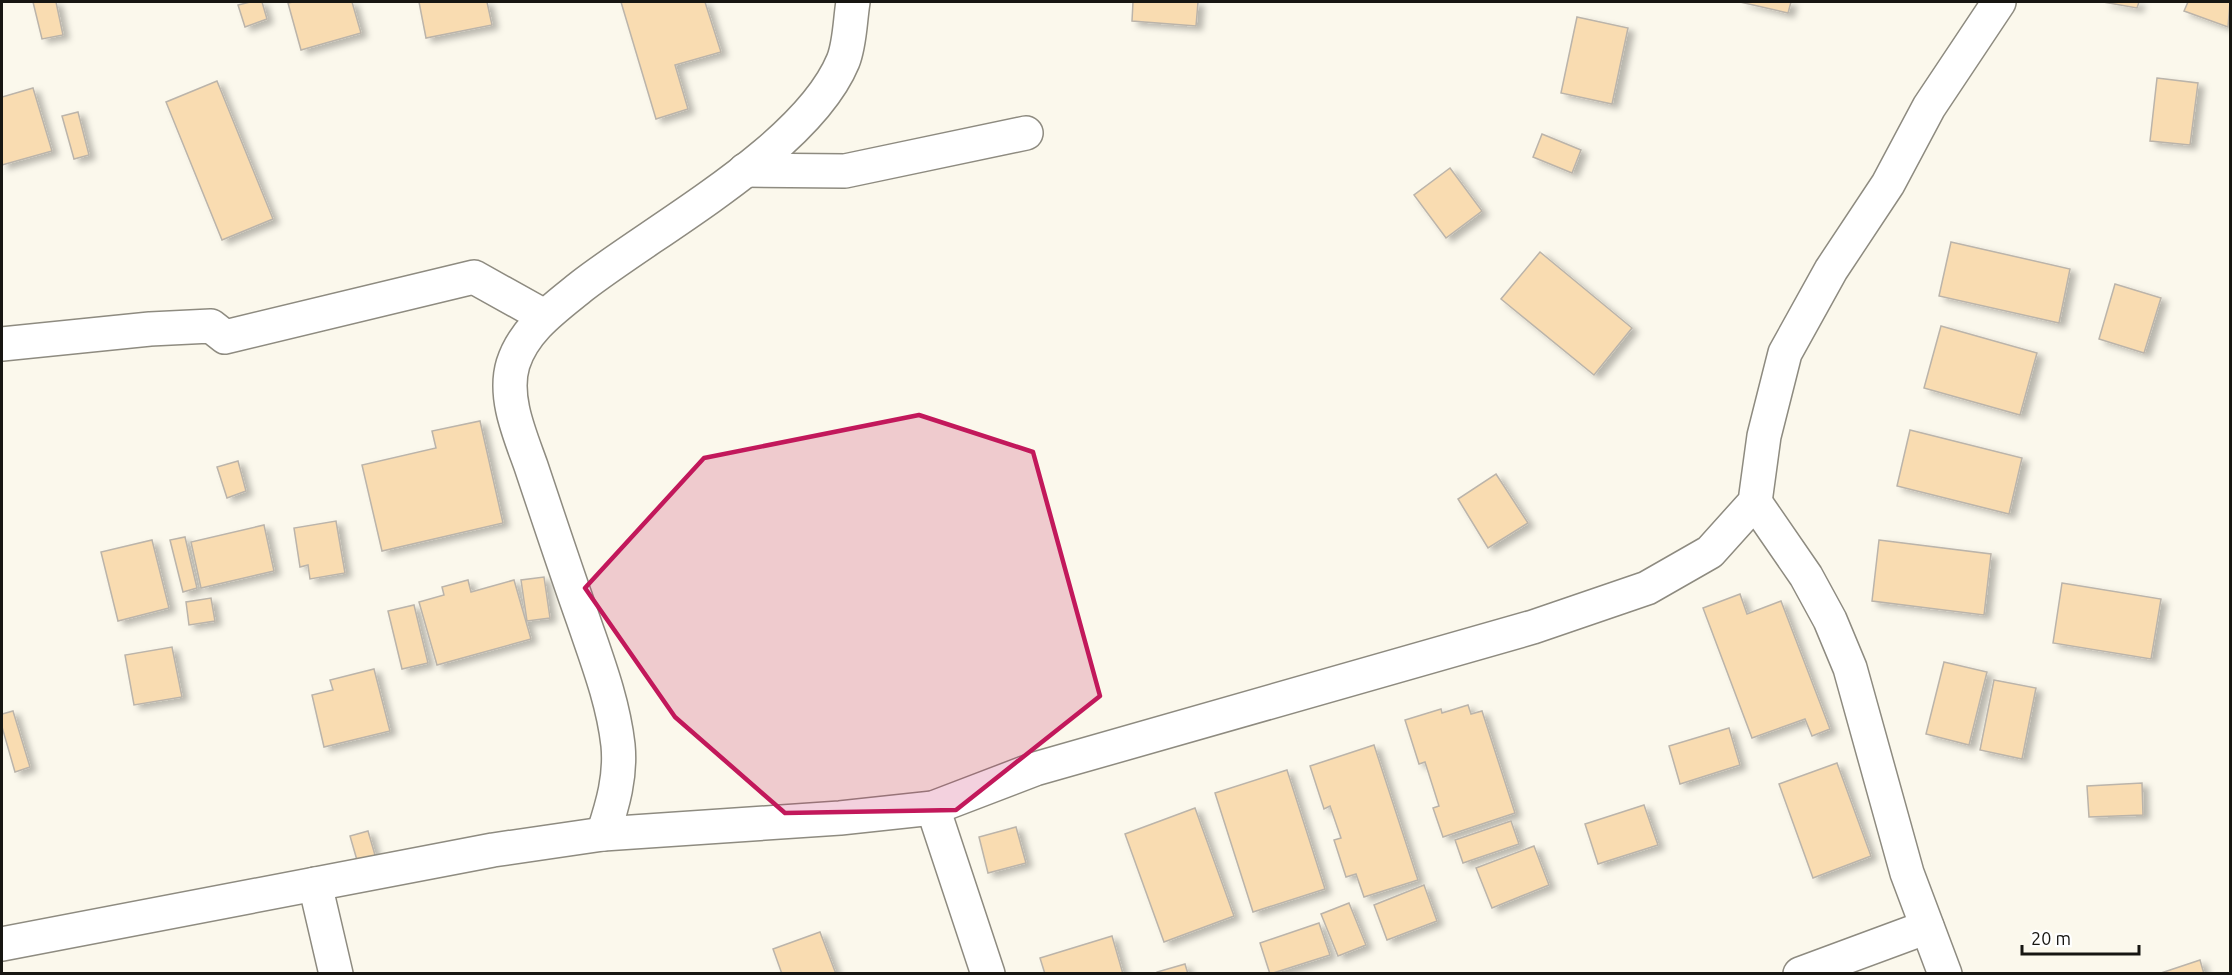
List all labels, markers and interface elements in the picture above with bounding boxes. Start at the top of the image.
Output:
scale bar [2022,918,2139,956]
text: 20 m [2031,928,2071,948]

